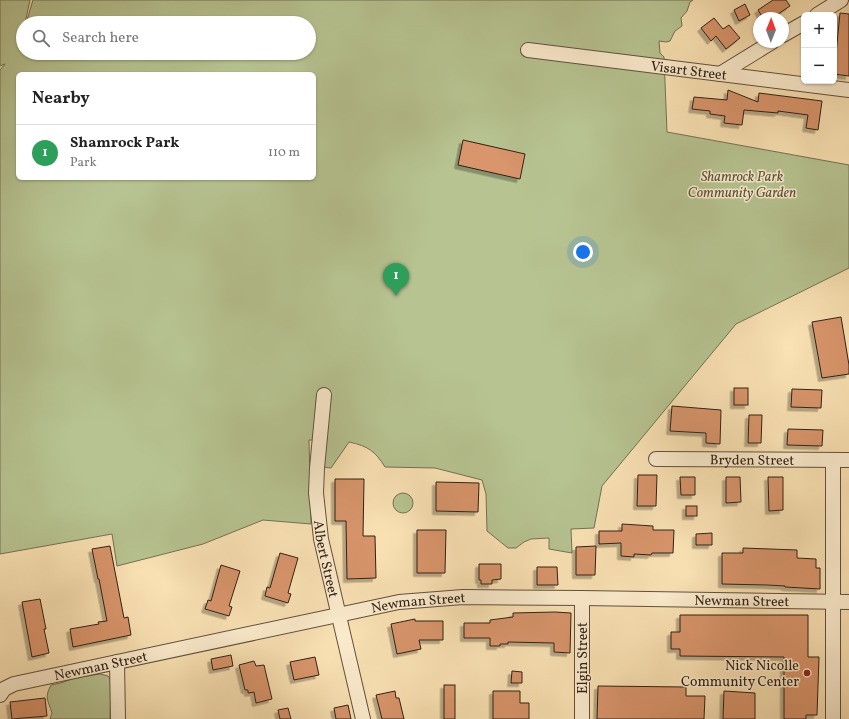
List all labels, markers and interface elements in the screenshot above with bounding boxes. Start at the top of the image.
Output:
north arrow [753,12,789,48]
map controls [801,12,837,84]
button: + [801,12,837,48]
search box [16,16,316,60]
icon: search [30,27,52,49]
text: Search here [62,28,139,49]
button: − [801,48,837,84]
street label: Visart Street [649,57,728,86]
text: Nearby [32,87,90,110]
text: Shamrock Park [70,133,179,154]
text: 1 [42,144,48,162]
text: 110 m [268,144,300,162]
text: Park [70,154,97,172]
park label: Shamrock Park Community Garden [688,168,796,203]
your location [573,242,593,262]
pin: 1 [383,263,409,296]
street label: Bryden Street [710,451,794,471]
street label: Albert Street [308,519,342,600]
street label: Newman Street [369,589,466,619]
street label: Newman Street [694,592,789,612]
street label: Elgin Street [574,622,593,694]
street label: Newman Street [53,648,149,686]
place label: Nick Nicolle Community Center [681,657,799,692]
marker: Nick Nicolle Community Center [802,668,812,678]

